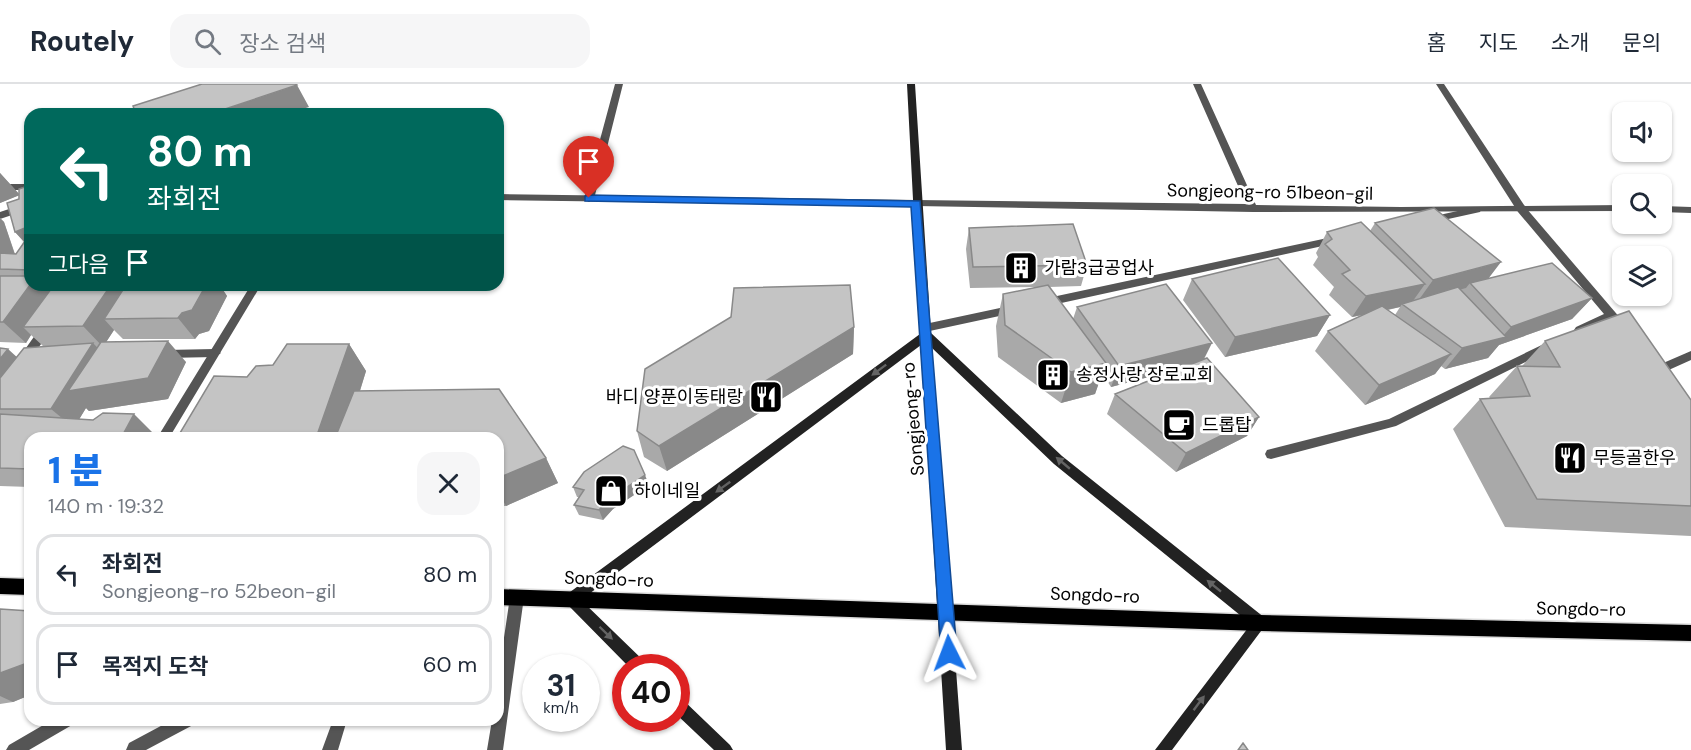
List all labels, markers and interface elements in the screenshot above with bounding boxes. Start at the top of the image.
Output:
search box [170,14,590,68]
text: Routely [30,23,134,60]
icon: search [191,25,224,58]
text: 장소 검색 [239,29,326,58]
text: 홈 [1427,29,1446,57]
text: 지도 [1479,29,1518,57]
text: 소개 [1551,29,1589,57]
text: 문의 [1622,29,1661,57]
map controls [1612,102,1672,306]
button: sound [1612,102,1672,162]
text: 80 m [147,124,253,179]
icon: left [48,132,126,210]
pin [563,136,614,198]
icon: arrive [572,145,605,178]
button: search [1612,174,1672,234]
street label: Songjeong-ro 51beon-gil [1167,178,1373,206]
text: 좌회전 [147,181,222,216]
icon: arrive [121,246,154,279]
button: layers [1612,246,1672,306]
text: 그다음 [48,250,109,279]
building icon: 가람3급공업사 [1003,250,1039,286]
place label: 가람3급공업사 [1044,256,1154,280]
building icon: 송정사랑 장로교회 [1035,357,1071,393]
street label: Songjeong-ro [896,361,930,477]
place label: 송정사랑 장로교회 [1076,363,1213,387]
one-way arrow [872,364,887,376]
restaurant icon: 바디 양푼이동태랑 [748,379,784,415]
place label: 바디 양푼이동태랑 [606,385,743,409]
cafe icon: 드롭탑 [1161,407,1197,443]
place label: 드롭탑 [1202,413,1252,437]
restaurant icon: 무등골한우 [1552,440,1588,476]
place label: 무등골한우 [1593,446,1676,470]
text: 1 분 [48,447,103,494]
button: close [417,452,480,515]
one-way arrow [1056,457,1071,470]
shop icon: 하이네일 [593,473,629,509]
place label: 하이네일 [634,479,700,503]
one-way arrow [715,481,731,493]
text: 140 m · 19:32 [48,493,164,519]
text: 좌회전 [102,549,163,578]
icon: left [51,558,84,591]
text: 80 m [423,560,477,589]
street label: Songdo-ro [564,565,654,593]
text: Songjeong-ro 52beon-gil [102,578,336,604]
one-way arrow [1206,580,1222,593]
street label: Songdo-ro [1050,581,1140,609]
street label: Songdo-ro [1536,596,1626,622]
position arrow [917,621,981,685]
one-way arrow [598,626,612,640]
icon: arrive [51,648,84,681]
text: 60 m [423,650,477,679]
text: 목적지 도착 [102,652,208,681]
speed limit sign: 40 [612,654,690,732]
text: 31 [547,666,575,705]
one-way arrow [1192,696,1204,711]
text: km/h [543,698,579,718]

